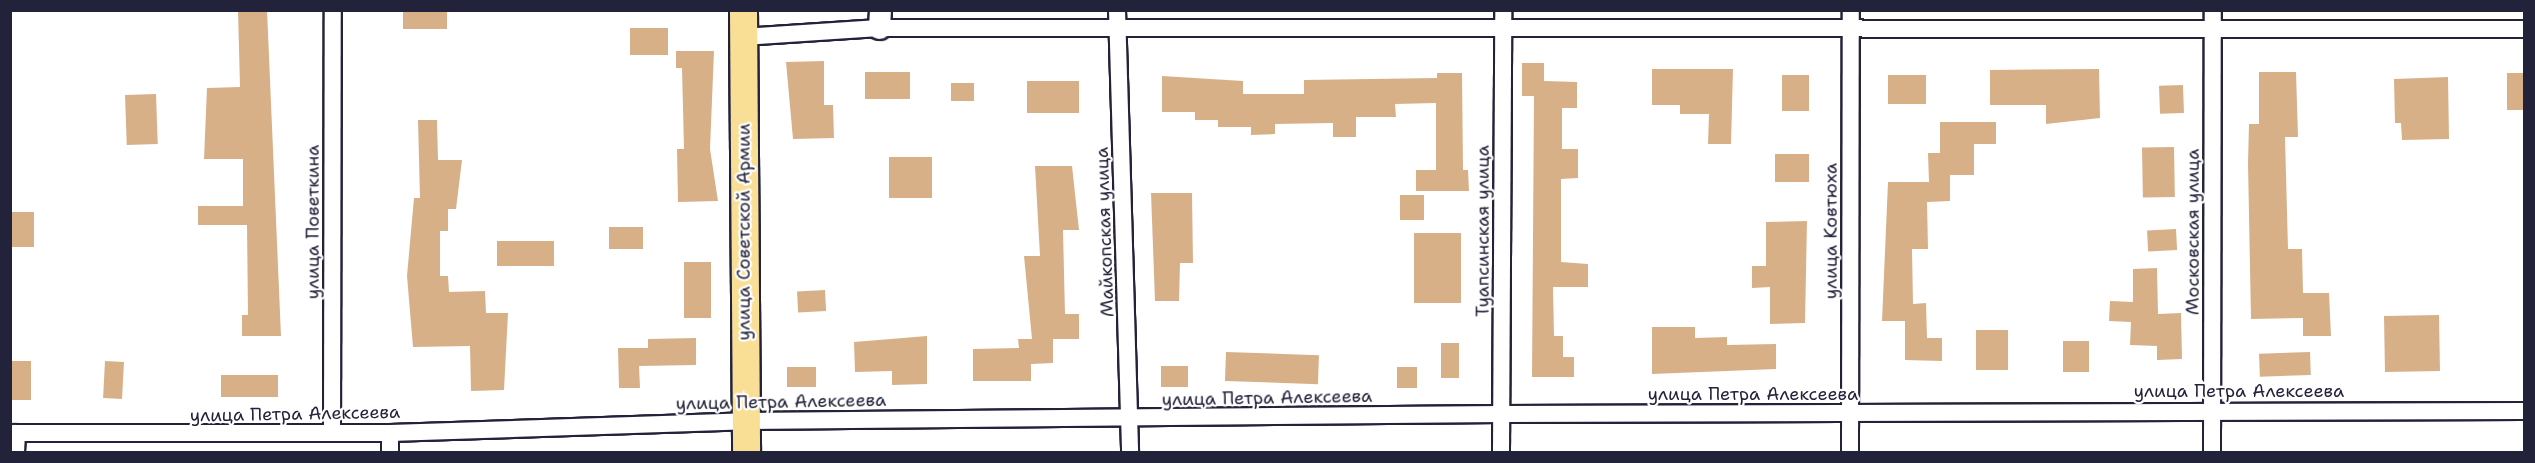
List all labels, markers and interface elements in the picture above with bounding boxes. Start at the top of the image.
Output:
street label: улица Советской Армии [733,124,755,340]
street label: улица Поветкина [302,145,324,299]
street label: Туапсинская улица [1472,145,1494,317]
street label: Майкопская улица [1091,147,1119,317]
street label: Московская улица [2182,149,2204,315]
street label: улица Ковтюха [1820,163,1842,299]
street label: улица Петра Алексеева [2134,380,2344,402]
street label: улица Петра Алексеева [1648,383,1858,405]
street label: улица Петра Алексеева [1162,385,1372,411]
street label: улица Петра Алексеева [676,389,886,415]
street label: улица Петра Алексеева [190,401,400,427]

